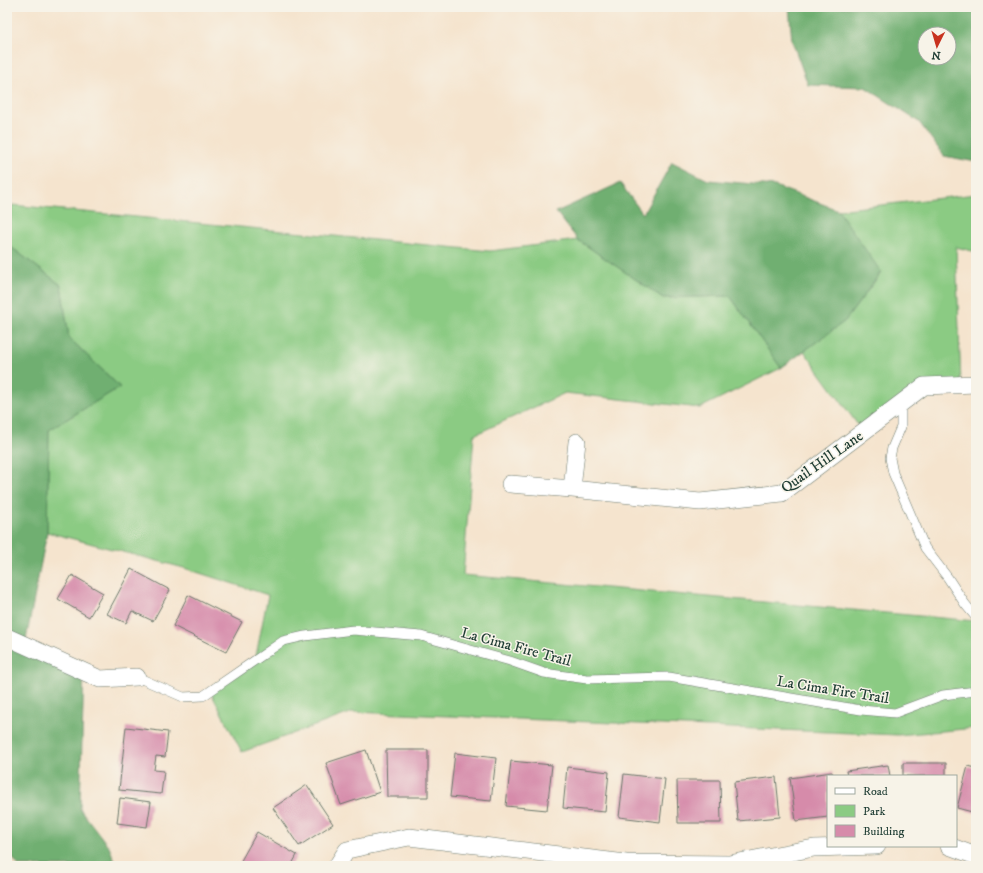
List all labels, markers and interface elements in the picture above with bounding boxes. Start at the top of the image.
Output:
north arrow [917,26,957,66]
text: N [931,48,941,62]
street label: Quail Hill Lane [777,427,867,497]
street label: La Cima Fire Trail [459,623,574,671]
street label: La Cima Fire Trail [776,672,891,708]
legend [827,775,957,847]
text: Road [863,784,888,799]
text: Park [863,804,885,819]
text: Building [863,824,904,839]

